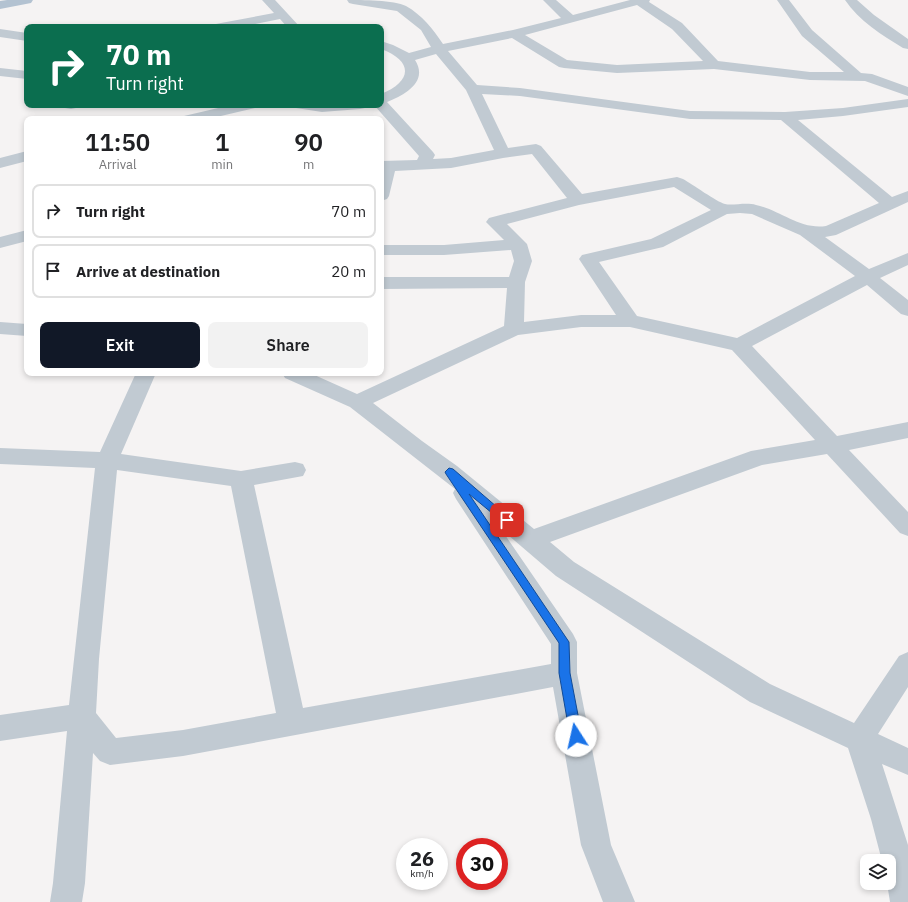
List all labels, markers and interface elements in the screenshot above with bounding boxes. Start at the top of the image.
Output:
text: 70 m [106,36,171,73]
icon: right [40,40,92,92]
text: Turn right [106,72,184,95]
text: 11:50 [85,126,150,158]
text: 1 [215,126,229,158]
text: 90 [294,126,323,158]
text: Arrival [99,156,137,173]
text: min [211,156,233,173]
text: m [303,156,314,173]
icon: right [42,200,64,222]
text: Turn right [76,202,145,221]
text: 70 m [331,202,366,221]
icon: arrive [42,260,64,282]
text: Arrive at destination [76,262,220,281]
text: 20 m [331,262,366,281]
button: Exit [40,322,200,368]
button: Share [208,322,368,368]
pin [490,503,524,537]
icon: arrive [496,509,518,531]
position arrow [555,715,597,757]
speed limit sign: 30 [456,838,508,890]
text: 26 [410,845,434,872]
map controls [860,854,896,890]
button: layers [860,854,896,890]
text: km/h [410,867,434,880]

